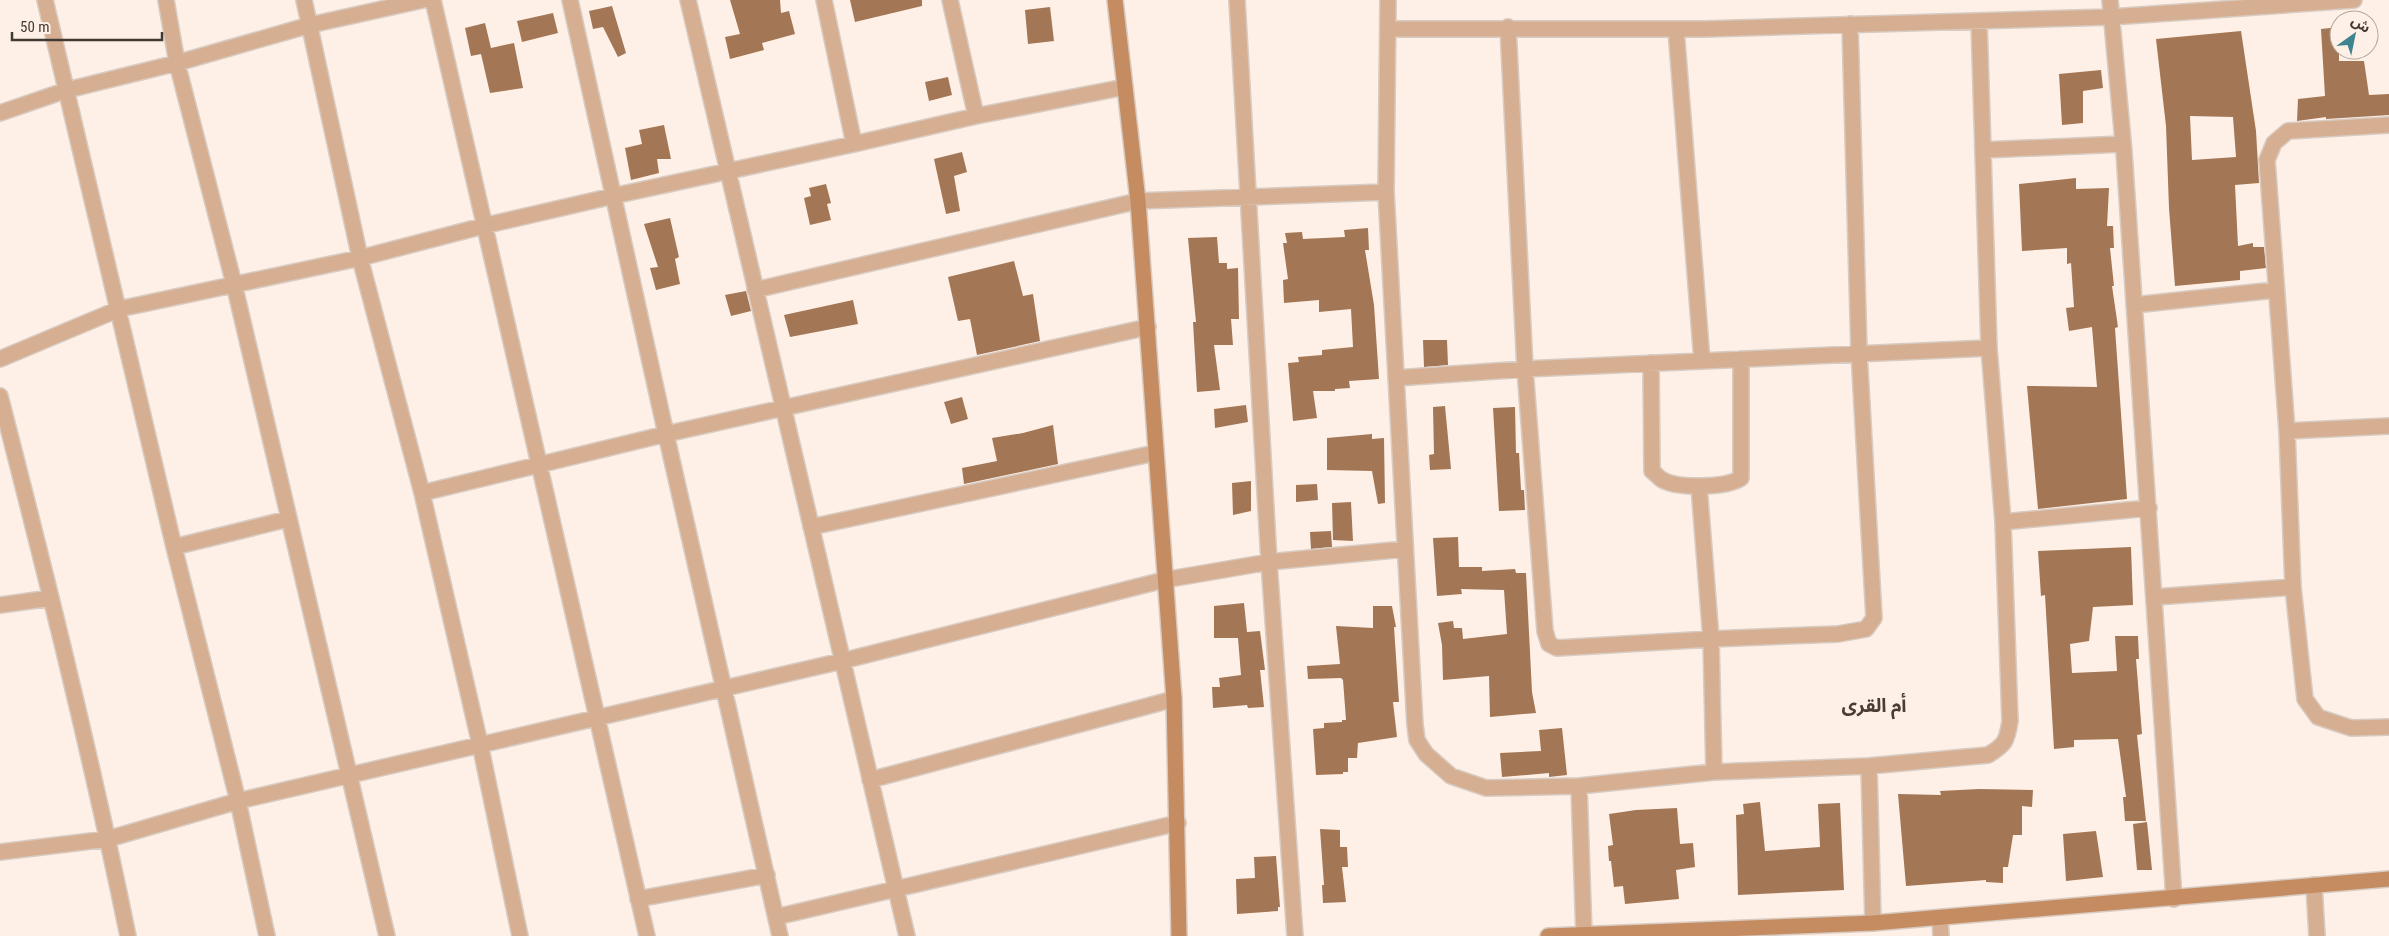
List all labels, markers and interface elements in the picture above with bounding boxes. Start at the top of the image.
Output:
scale bar [12,10,162,42]
north arrow [2329,10,2379,60]
text: ش [2349,12,2373,36]
text: 50 m [20,18,50,36]
district label: أم القرى [1842,692,1906,720]

